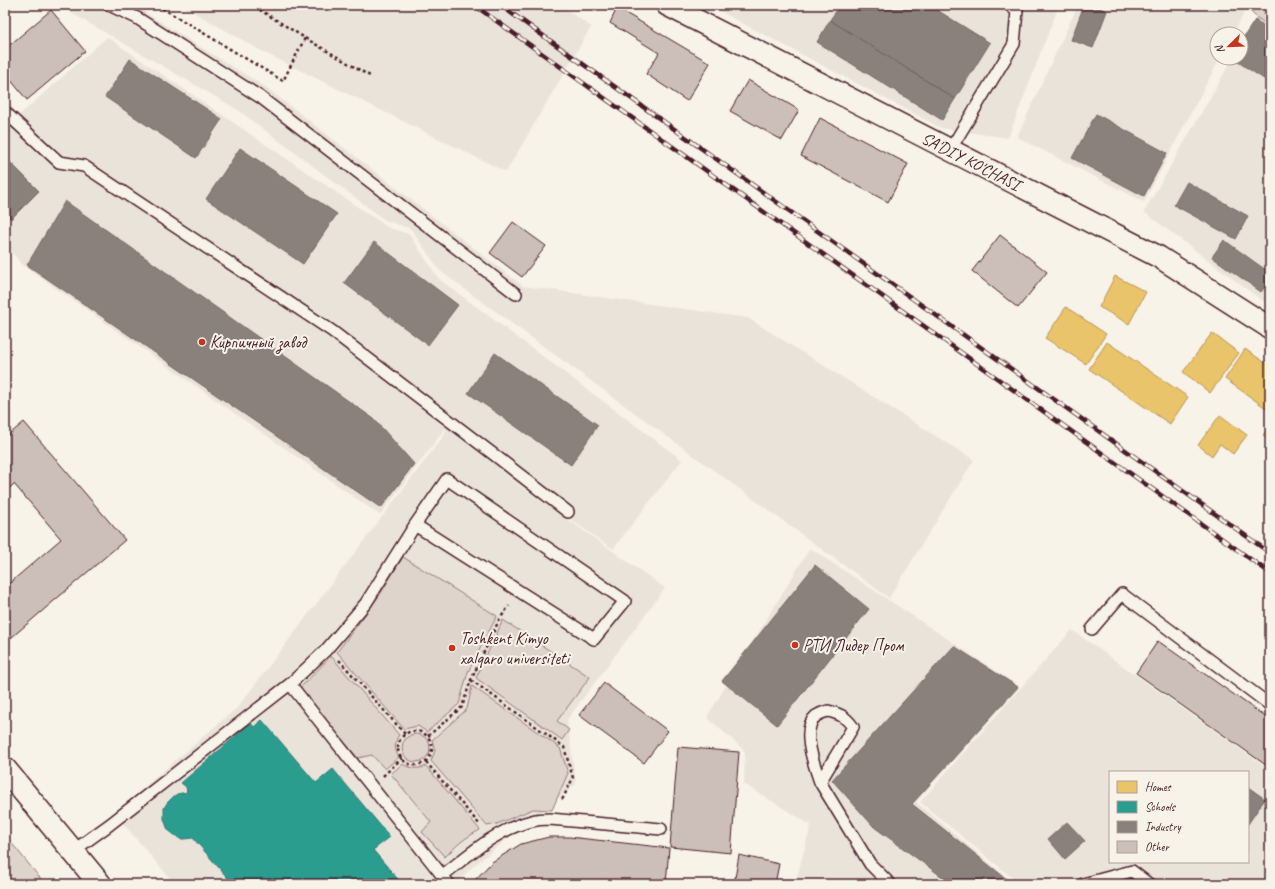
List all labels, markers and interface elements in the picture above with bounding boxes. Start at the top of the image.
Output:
north arrow [1209,26,1249,66]
text: N [1211,42,1228,56]
street label: SA'DIY KO'CHASI [918,128,1027,197]
place label: Кирпичный завод [210,332,308,354]
marker: Кирпичный завод [197,337,207,347]
place label: Toshkent Kimyo xalqaro universiteti [460,628,572,669]
place label: РТИ Лидер Пром [803,635,905,656]
marker: РТИ Лидер Пром [790,640,800,650]
marker: Toshkent Kimyo xalqaro universiteti [447,643,457,653]
legend [1109,771,1249,863]
text: Homes [1145,779,1172,795]
text: Schools [1145,799,1177,815]
text: Industry [1145,819,1182,835]
text: Other [1145,839,1171,855]

